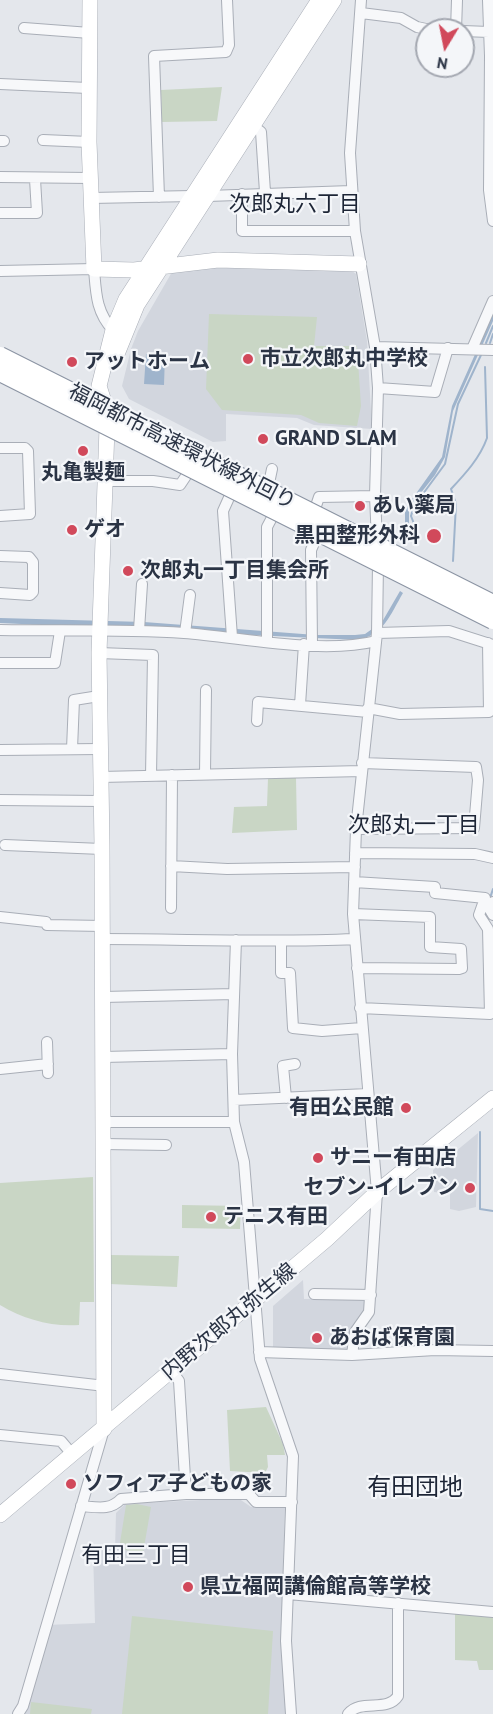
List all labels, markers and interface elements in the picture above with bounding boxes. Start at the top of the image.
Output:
north arrow [415,18,475,78]
text: N [435,53,449,75]
district label: 次郎丸六丁目 [229,192,361,218]
place label: 市立次郎丸中学校 [260,346,428,372]
place label: アットホーム [84,349,210,375]
marker: 市立次郎丸中学校 [241,352,255,366]
marker: アットホーム [65,355,79,369]
street label: 福岡都市高速環状線外回り [64,379,300,515]
place label: GRAND SLAM [275,426,397,452]
marker: GRAND SLAM [256,432,270,446]
marker: 丸亀製麺 [76,444,90,458]
place label: 丸亀製麺 [41,460,125,486]
place label: あい薬局 [372,493,456,519]
marker: あい薬局 [353,499,367,513]
place label: ゲオ [84,517,126,543]
marker: ゲオ [65,523,79,537]
place label: 黒田整形外科 [294,523,420,549]
marker: 黒田整形外科 [425,527,443,545]
place label: 次郎丸一丁目集会所 [140,558,329,584]
marker: 次郎丸一丁目集会所 [121,564,135,578]
district label: 次郎丸一丁目 [348,813,480,839]
place label: 有田公民館 [289,1095,394,1121]
marker: 有田公民館 [399,1101,413,1115]
place label: サニー有田店 [330,1145,456,1171]
marker: サニー有田店 [311,1151,325,1165]
place label: セブン-イレブン [303,1175,458,1201]
marker: セブン-イレブン [463,1181,477,1195]
place label: テニス有田 [223,1204,328,1230]
marker: テニス有田 [204,1210,218,1224]
street label: 内野次郎丸弥生線 [157,1258,301,1386]
place label: あおば保育園 [329,1325,455,1351]
marker: あおば保育園 [310,1331,324,1345]
place label: ソフィア子どもの家 [83,1471,272,1497]
district label: 有田団地 [367,1474,463,1502]
marker: ソフィア子どもの家 [64,1477,78,1491]
district label: 有田三丁目 [81,1543,191,1569]
place label: 県立福岡講倫館高等学校 [200,1574,431,1600]
marker: 県立福岡講倫館高等学校 [181,1580,195,1594]

